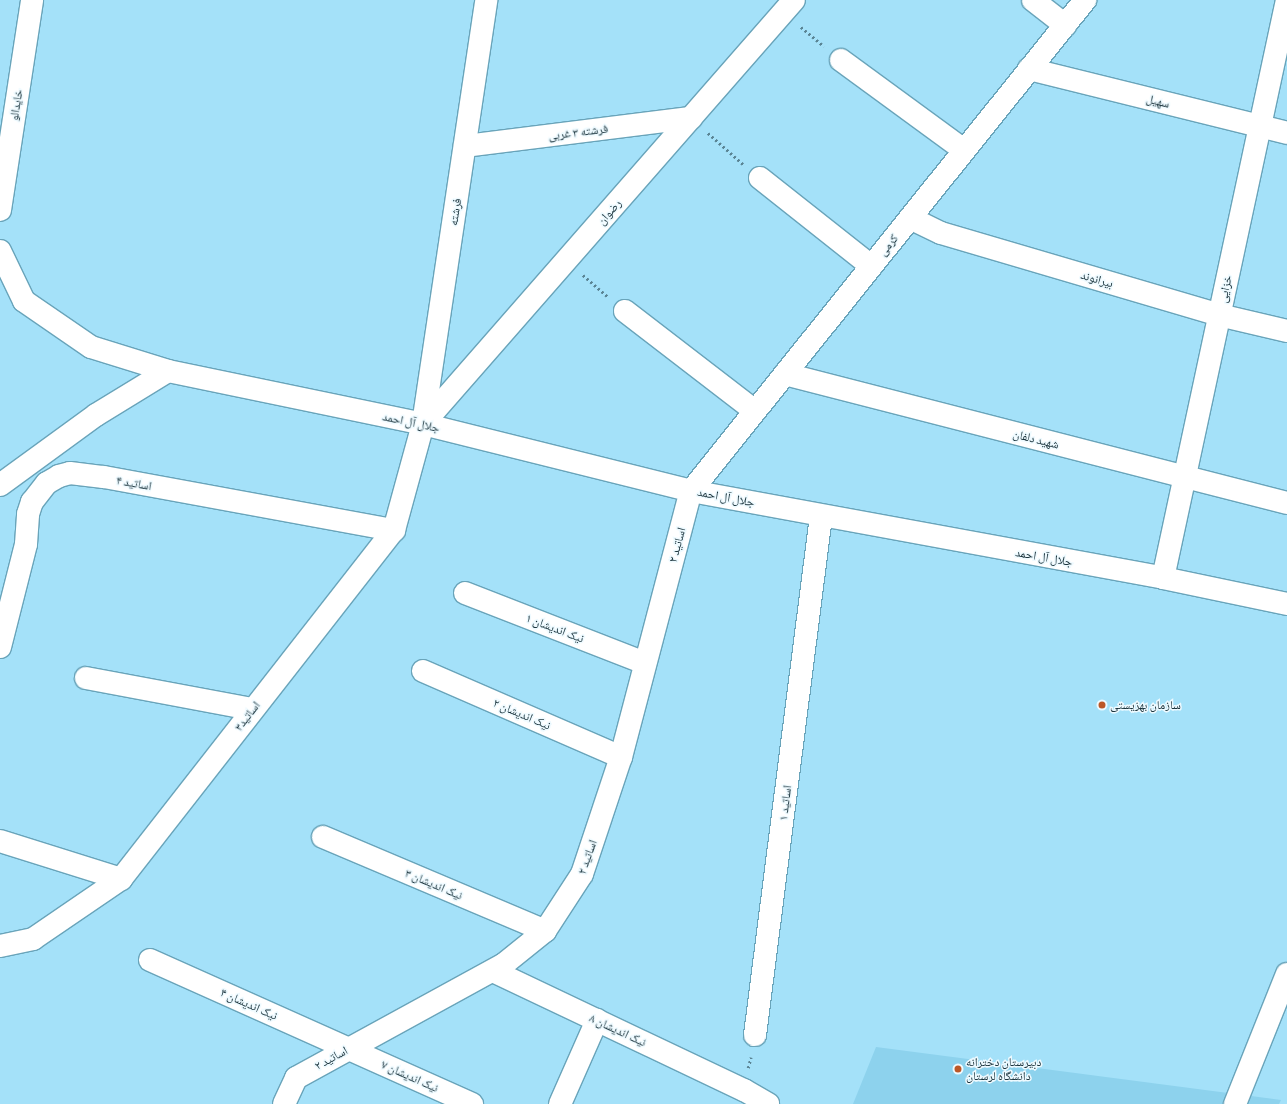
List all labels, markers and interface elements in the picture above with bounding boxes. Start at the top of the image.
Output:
street label: خایدالو [6,88,26,122]
street label: سهیل [1145,91,1171,111]
street label: فرشته ۳ غربی [547,121,609,143]
street label: رضوان [594,196,624,228]
street label: فرشته [446,197,464,227]
street label: کرمی [875,231,901,259]
street label: بیرانوند [1079,267,1115,291]
street label: خزایی [1215,274,1235,304]
street label: جلال آل احمد [381,409,441,435]
street label: شهید دلفان [1011,426,1061,452]
street label: اساتید ۴ [115,473,153,493]
street label: جلال آل احمد [696,484,756,510]
street label: اساتید ۲ [665,526,689,564]
street label: جلال آل احمد [1014,545,1074,569]
street label: نیک اندیشان ۱ [524,610,586,646]
street label: نیک اندیشان ۲ [491,695,553,733]
street label: اساتید۳ [231,698,263,734]
place label: سازمان بهزیستی [1110,698,1181,712]
marker: سازمان بهزیستی [1097,700,1107,710]
street label: اساتید ۱ [776,784,794,822]
street label: اساتید ۲ [574,838,600,876]
street label: نیک اندیشان ۳ [403,865,465,903]
street label: نیک اندیشان ۴ [218,985,280,1023]
street label: نیک اندیشان ۸ [587,1011,649,1049]
street label: اساتید ۲ [312,1043,350,1073]
place label: دبیرستان دخترانه دانشگاه لرستان [966,1055,1041,1083]
street label: نیک اندیشان ۷ [379,1057,441,1095]
marker: دبیرستان دخترانه دانشگاه لرستان [953,1064,963,1074]

